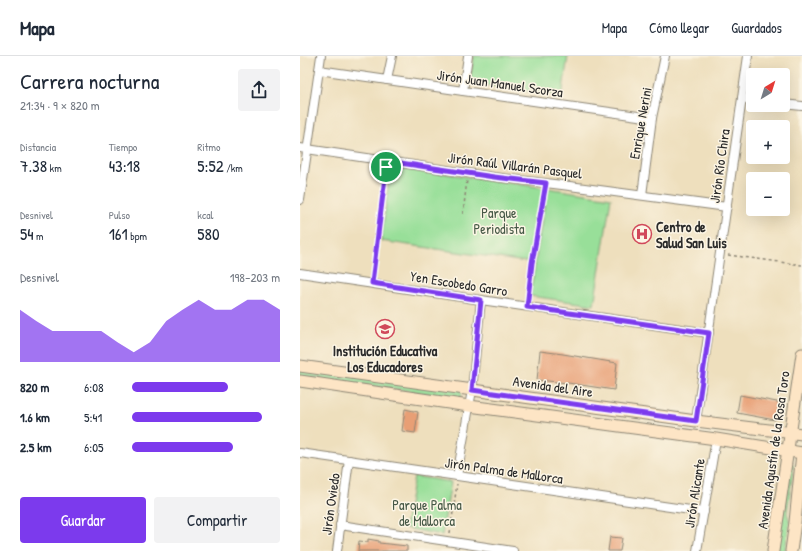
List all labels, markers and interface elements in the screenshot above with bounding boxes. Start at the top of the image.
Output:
text: Mapa [20,15,54,41]
text: Mapa [602,18,627,37]
text: Cómo llegar [649,18,709,37]
text: Guardados [731,18,782,37]
street label: Jirón Juan Manuel Scorza [436,65,565,101]
text: Carrera nocturna [20,66,159,96]
north arrow [746,68,790,112]
map controls [746,68,790,216]
button: share [238,69,280,111]
street label: Enrique Nerini [624,85,657,161]
text: 21:34 · 9 × 820 m [20,96,100,114]
button: + [746,120,790,164]
street label: Jirón Río Chira [704,127,734,204]
text: Distancia [20,140,56,154]
text: Tiempo [109,140,137,154]
text: Ritmo [197,140,220,154]
street label: Jirón Raúl Villarán Pasquel [447,147,584,184]
pin [369,150,403,184]
text: 7.38 [20,154,47,177]
text: 43:18 [109,154,140,177]
text: 5:52 [197,154,224,177]
icon: arrive [375,156,397,178]
text: km [47,161,62,175]
text: /km [224,161,243,175]
button: − [746,172,790,216]
park label: Parque Periodista [474,203,525,238]
text: Desnivel [20,208,53,222]
text: Pulso [109,208,130,222]
text: kcal [197,208,213,222]
place label: Centro de Salud San Luis [656,217,727,252]
text: 54 [20,222,34,245]
text: 161 [109,222,128,245]
text: 580 [197,222,220,245]
hospital icon: Centro de Salud San Luis [631,223,653,245]
text: m [34,229,44,243]
text: bpm [128,229,147,243]
street label: Yen Escobedo Garro [409,266,509,300]
text: Desnivel [20,268,59,286]
text: 198–203 m [230,268,280,286]
school or university icon: Institución Educativa Los Educadores [374,318,396,340]
place label: Institución Educativa Los Educadores [333,341,438,376]
street label: Avenida Agustín de la Rosa Toro [753,370,795,530]
street label: Avenida del Aire [512,371,595,401]
text: 820 m [20,378,49,396]
text: 6:08 [84,378,104,396]
text: 1.6 km [20,408,50,426]
text: 5:41 [84,408,102,426]
text: 2.5 km [20,438,52,456]
text: 6:05 [84,438,104,456]
street label: Jirón Palma de Mallorca [444,452,565,488]
street label: Jirón Alicante [679,456,709,529]
street label: Jirón Oviedo [316,472,344,536]
park label: Parque Palma de Mallorca [392,495,462,530]
button: Guardar [20,497,146,543]
button: Compartir [154,497,280,543]

